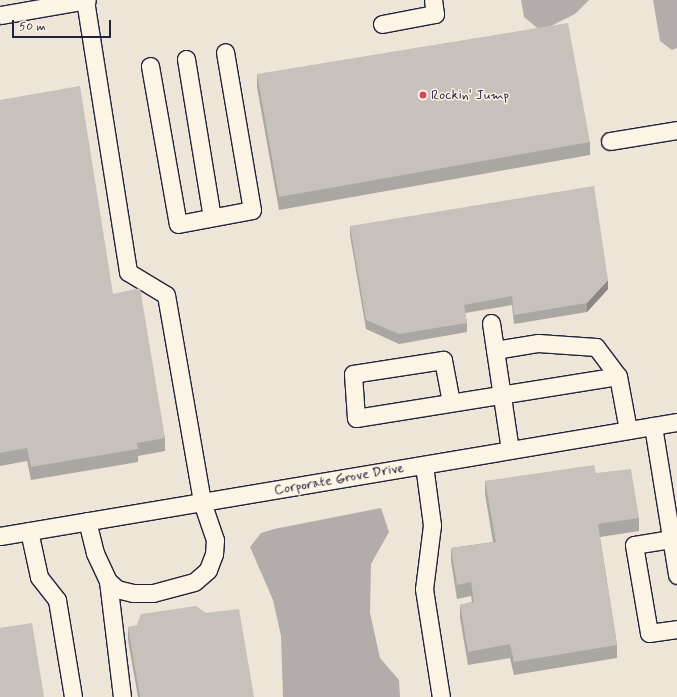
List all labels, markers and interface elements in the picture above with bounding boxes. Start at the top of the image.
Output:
scale bar [14,12,113,38]
text: 50 m [19,19,46,35]
place label: Rockin' Jump [431,87,509,103]
marker: Rockin' Jump [418,90,428,100]
street label: Corporate Grove Drive [273,459,405,499]

